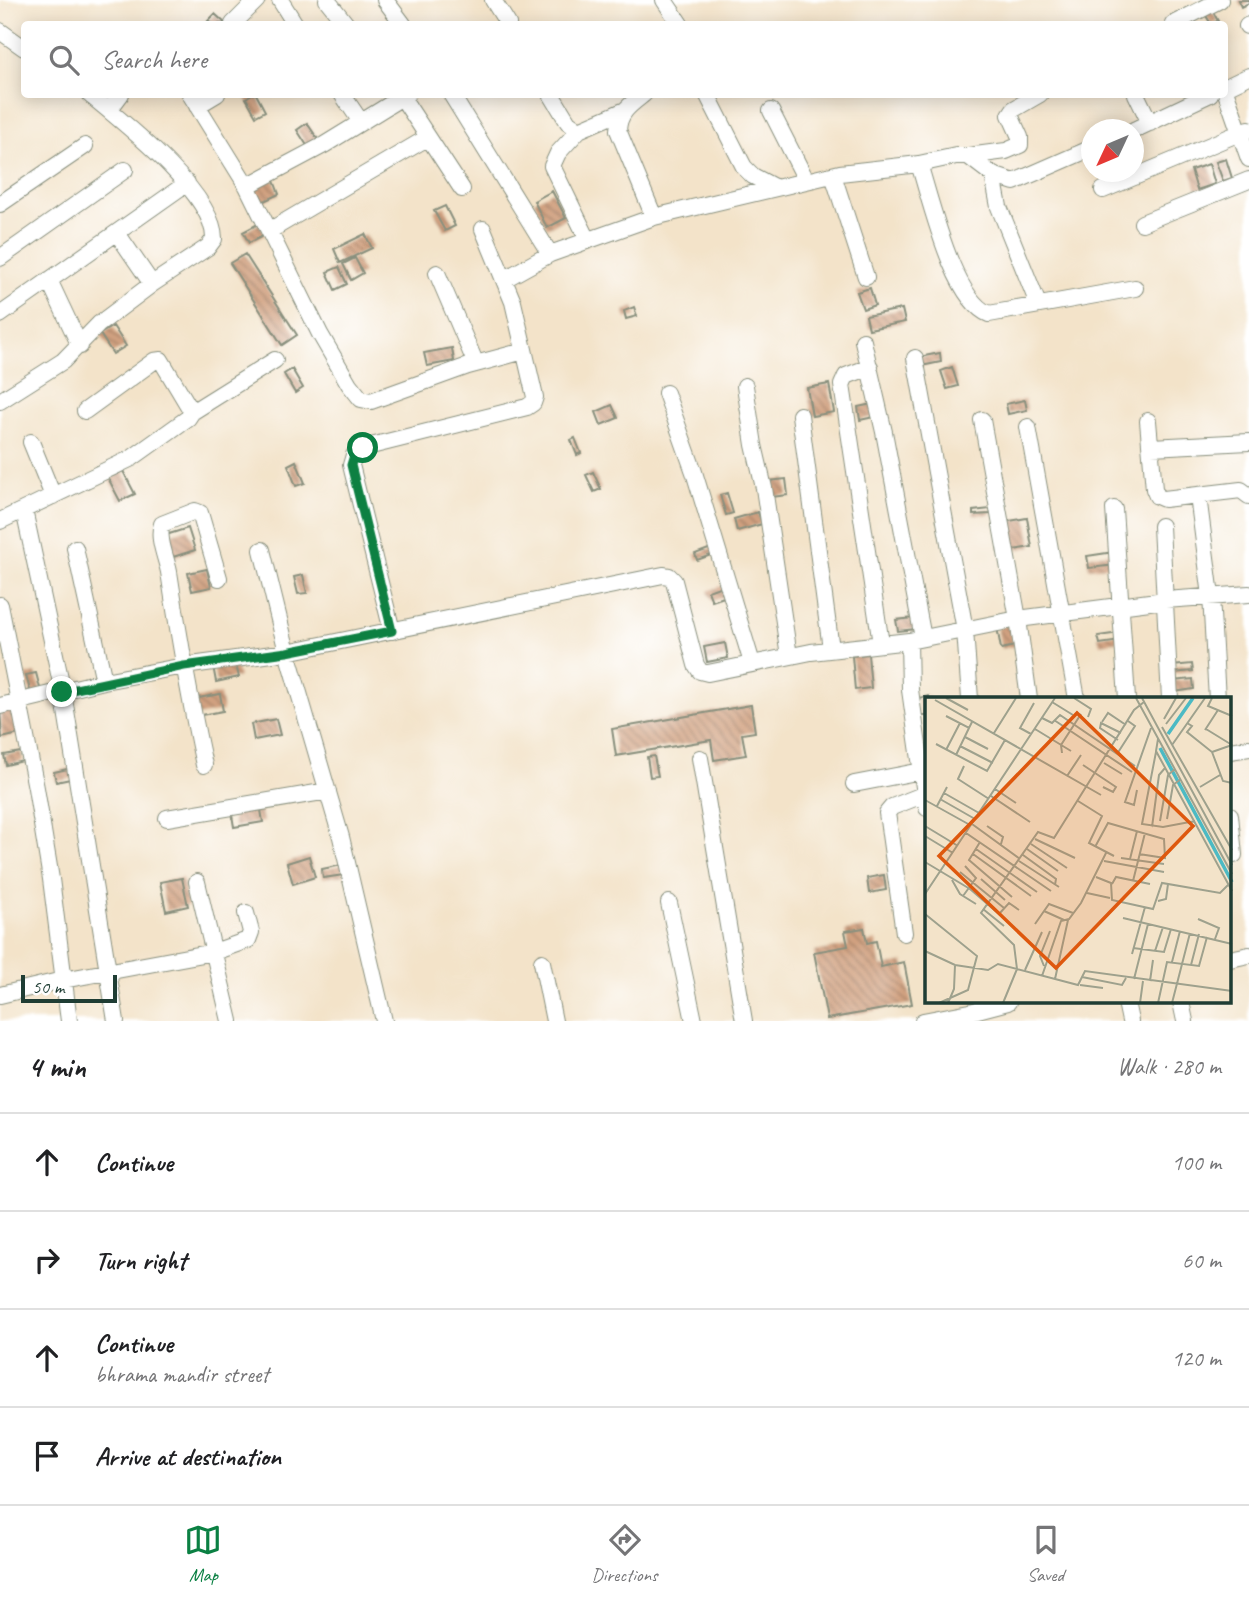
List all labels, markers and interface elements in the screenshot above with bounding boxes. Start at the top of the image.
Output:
search box [21,21,1228,98]
icon: search [45,41,83,79]
text: Search here [101,43,207,76]
north arrow [1081,119,1144,182]
route start [347,432,378,463]
route end [46,676,77,707]
inset map [925,697,1232,1004]
scale bar [21,972,117,1004]
text: 50 m [32,975,64,999]
text: 4 min [28,1048,85,1086]
text: Walk · 280 m [1117,1052,1221,1081]
icon: ahead [28,1143,66,1181]
text: Continue [95,1146,173,1179]
text: 100 m [1172,1148,1221,1177]
icon: right [28,1241,66,1279]
text: Turn right [95,1244,186,1277]
text: 60 m [1182,1246,1221,1275]
text: Continue [95,1327,173,1360]
icon: ahead [28,1339,66,1377]
text: 120 m [1172,1344,1221,1373]
text: bhrama mandir street [95,1360,269,1389]
icon: arrive [28,1437,66,1475]
text: Arrive at destination [95,1440,281,1473]
tab: Map [184,1521,222,1587]
tab: Directions [591,1521,658,1587]
tab: Saved [1027,1521,1065,1587]

